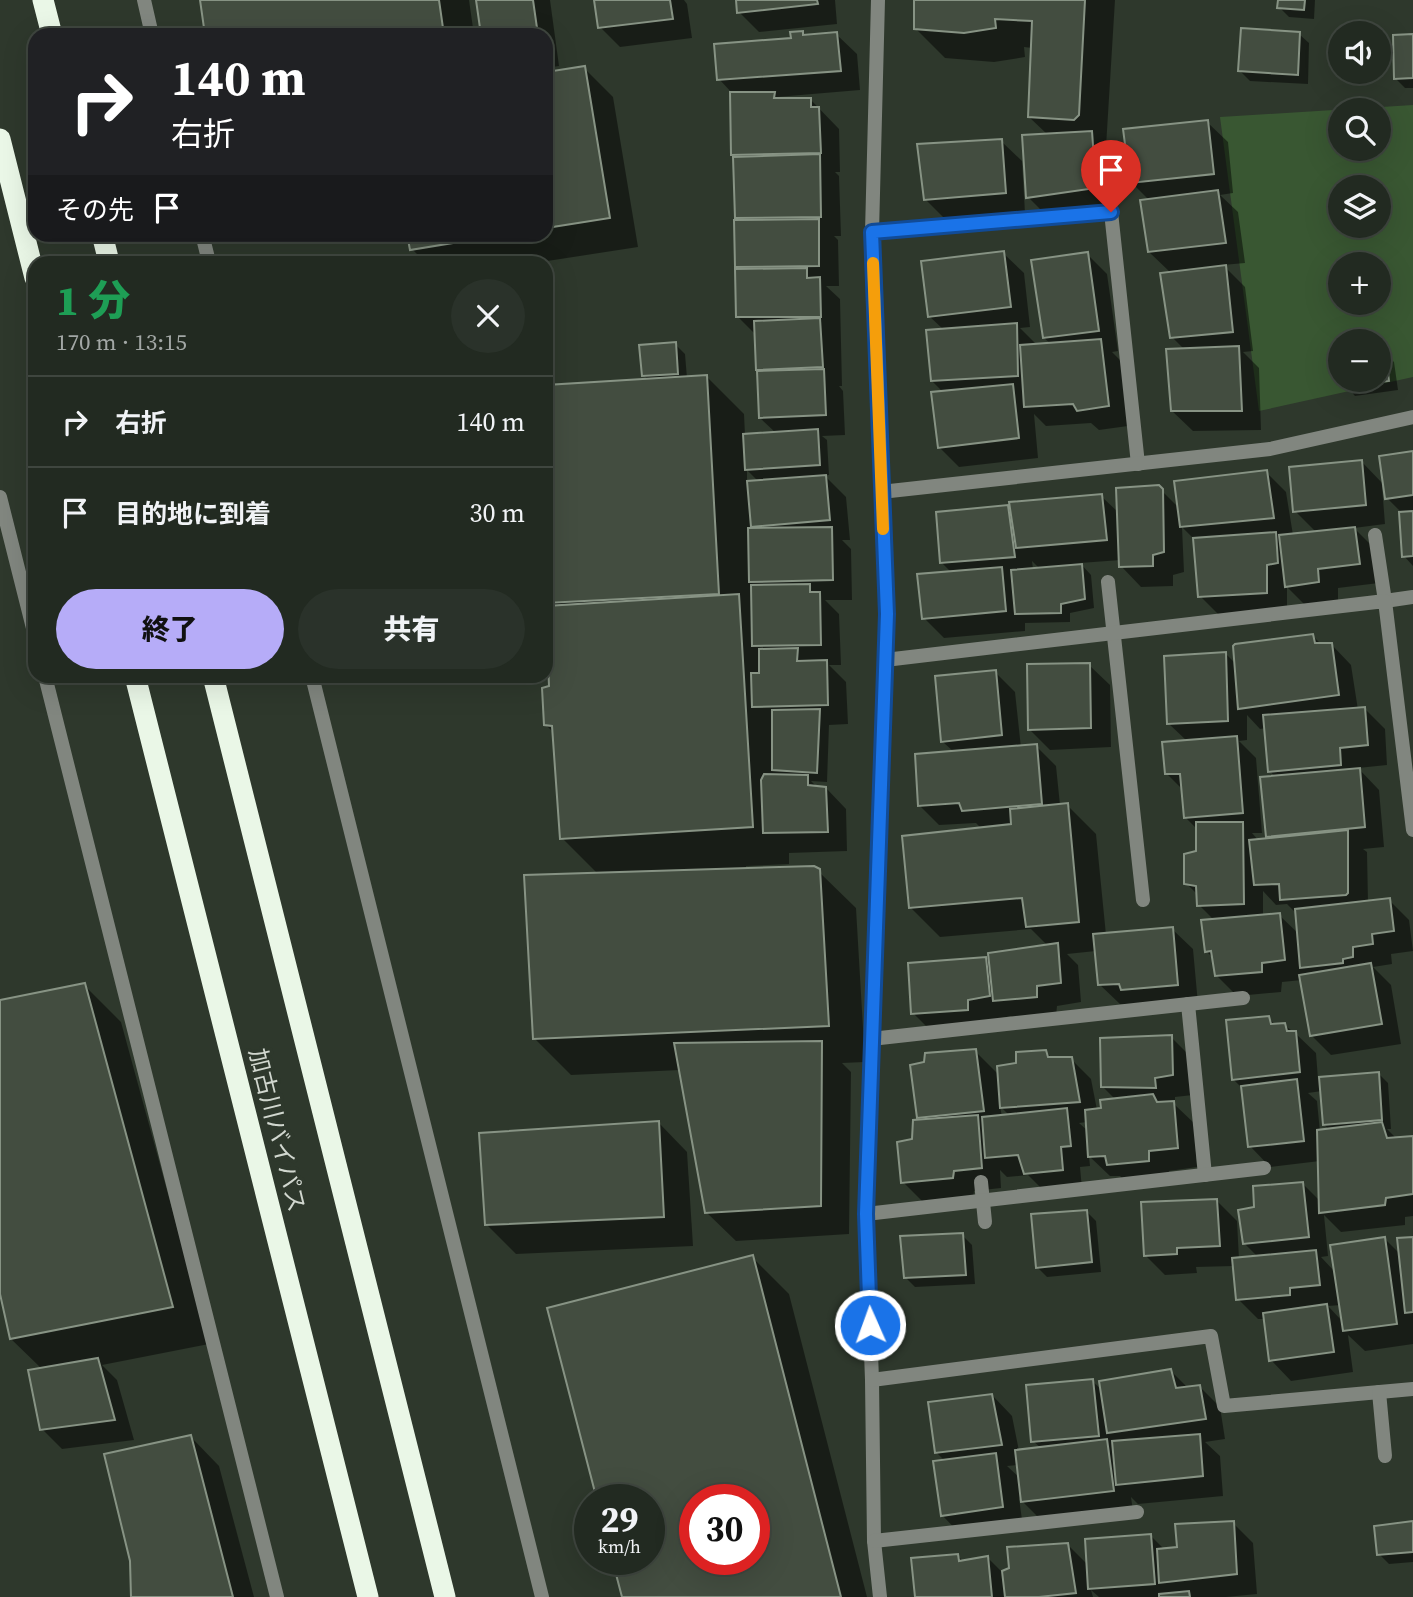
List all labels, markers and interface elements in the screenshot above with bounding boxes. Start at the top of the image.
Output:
map controls [1328,21,1391,392]
button: sound [1328,21,1391,84]
text: 140 m [171,44,306,111]
icon: right [56,56,147,147]
button: search [1328,98,1391,161]
text: 右折 [171,112,235,156]
pin [1081,140,1141,212]
icon: arrive [1092,151,1130,189]
button: layers [1328,175,1391,238]
icon: arrive [148,189,186,227]
text: その先 [56,192,134,228]
button: + [1328,252,1391,315]
text: 1 分 [56,271,130,329]
button: close [451,279,525,353]
text: 170 m · 13:15 [56,326,187,358]
button: − [1328,329,1391,392]
icon: right [56,403,94,441]
text: 140 m [457,404,525,440]
text: 右折 [115,405,167,441]
icon: arrive [56,494,94,532]
text: 30 m [470,495,525,531]
text: 目的地に到着 [115,496,271,532]
button: 終了 [56,589,284,669]
button: 共有 [298,589,525,669]
street label: 加古川バイパス [241,1045,314,1215]
position arrow [833,1288,907,1362]
speed limit sign: 30 [679,1484,770,1575]
text: 29 [601,1496,638,1544]
text: km/h [598,1534,641,1559]

